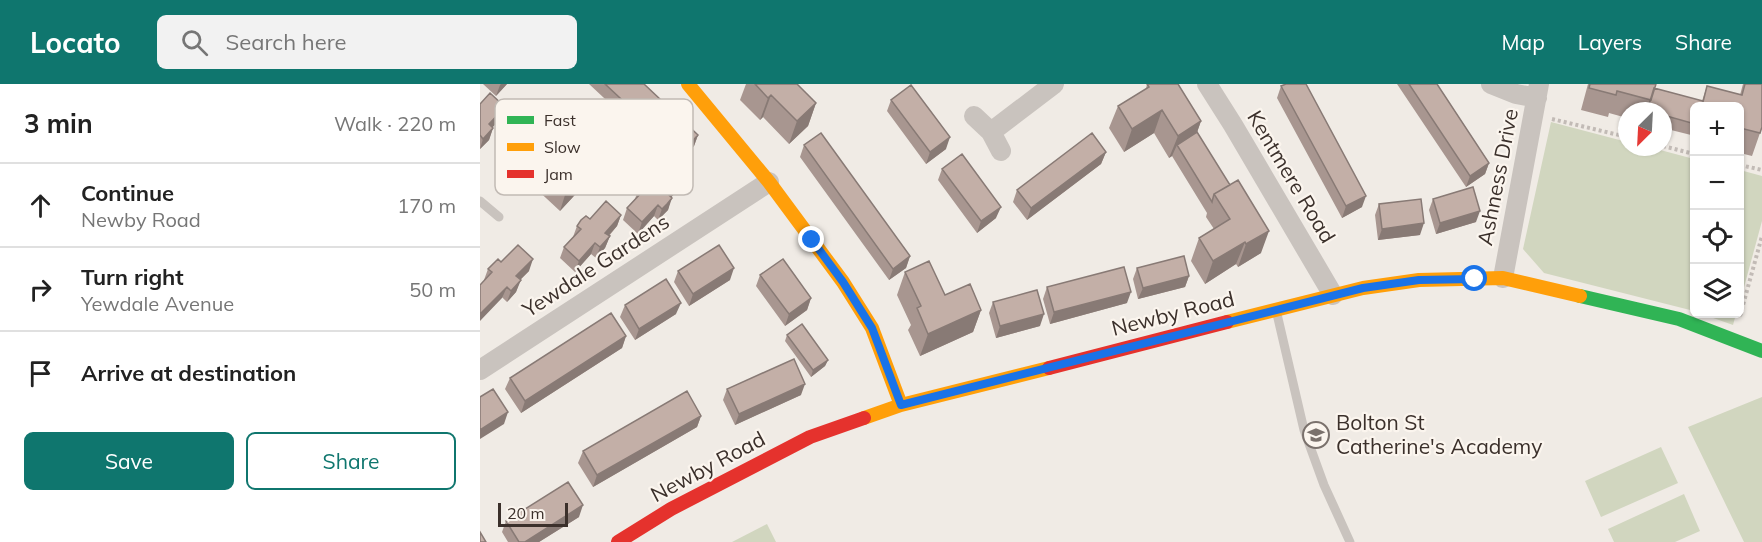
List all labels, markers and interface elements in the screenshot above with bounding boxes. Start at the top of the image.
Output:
search box [157,15,577,69]
text: Locato [30,25,121,60]
icon: search [178,26,211,59]
text: Search here [226,28,346,56]
text: Map [1502,29,1545,55]
text: Layers [1578,29,1642,55]
text: Share [1675,29,1732,55]
legend [495,99,693,195]
north arrow [1618,102,1672,156]
map controls [1690,102,1744,318]
button: + [1690,102,1744,156]
street label: Kentmere Road [1242,106,1342,247]
street label: Ashness Drive [1471,106,1523,247]
text: 3 min [24,107,93,140]
text: Fast [544,110,576,130]
text: Walk · 220 m [334,111,456,136]
text: Slow [544,137,581,157]
button: − [1690,156,1744,210]
text: Jam [544,164,573,184]
text: Continue [81,179,174,207]
icon: ahead [24,189,57,222]
text: 170 m [397,193,456,218]
text: Newby Road [81,207,201,232]
street label: Yewdale Gardens [516,208,674,323]
button: locate [1690,210,1744,264]
route end [798,226,824,252]
text: Turn right [81,263,184,291]
button: layers [1690,264,1744,318]
route start [1461,265,1487,291]
icon: right [24,273,57,306]
text: 50 m [409,277,456,302]
street label: Newby Road [1109,285,1237,341]
text: Yewdale Avenue [81,291,234,316]
icon: arrive [24,357,57,390]
text: Arrive at destination [81,359,296,387]
place label: Bolton St Catherine's Academy [1336,409,1542,459]
school or university icon: Bolton St Catherine's Academy [1301,420,1331,450]
street label: Newby Road [646,425,769,507]
button: Save [24,432,234,490]
button: Share [246,432,456,490]
scale bar [498,500,568,528]
text: 20 m [507,503,544,523]

